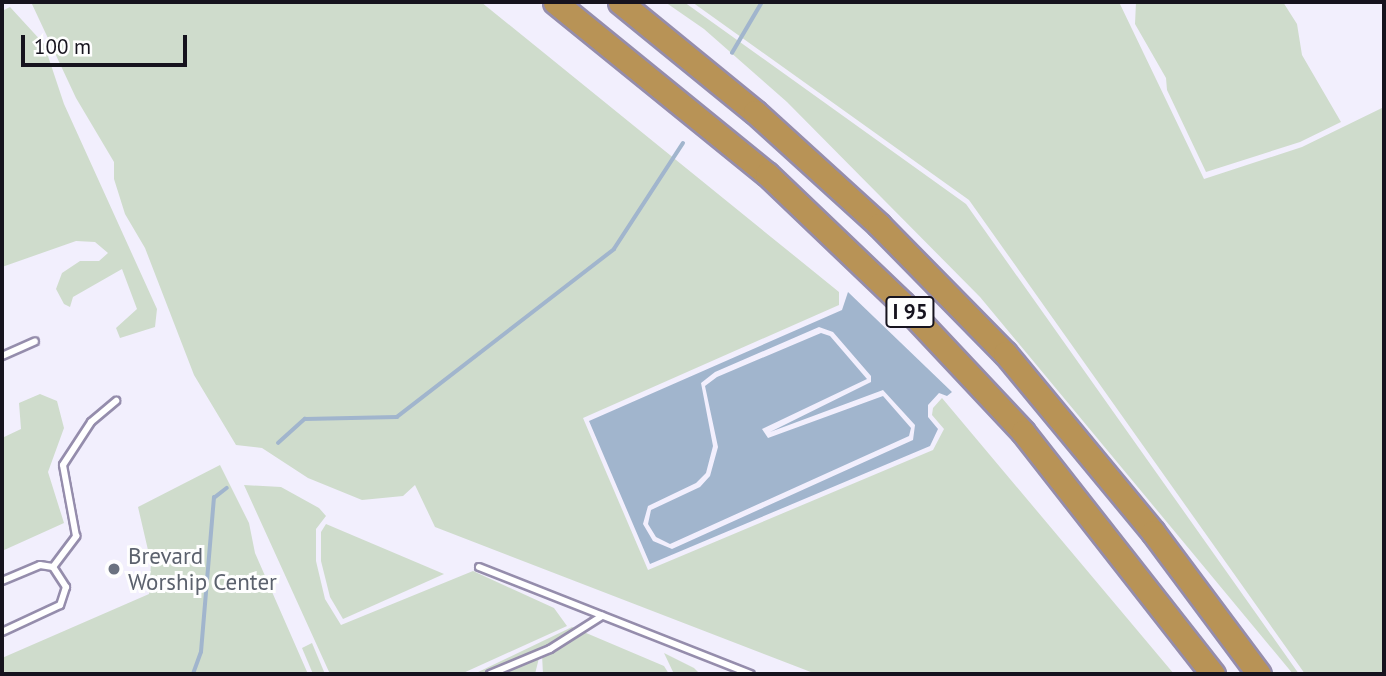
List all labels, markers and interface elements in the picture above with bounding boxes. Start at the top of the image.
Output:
scale bar [24,21,191,65]
text: 100 m [34,33,91,60]
road number: I 95 [884,294,936,330]
place label: Brevard Worship Center [128,542,277,596]
marker: Brevard Worship Center [106,561,122,577]

